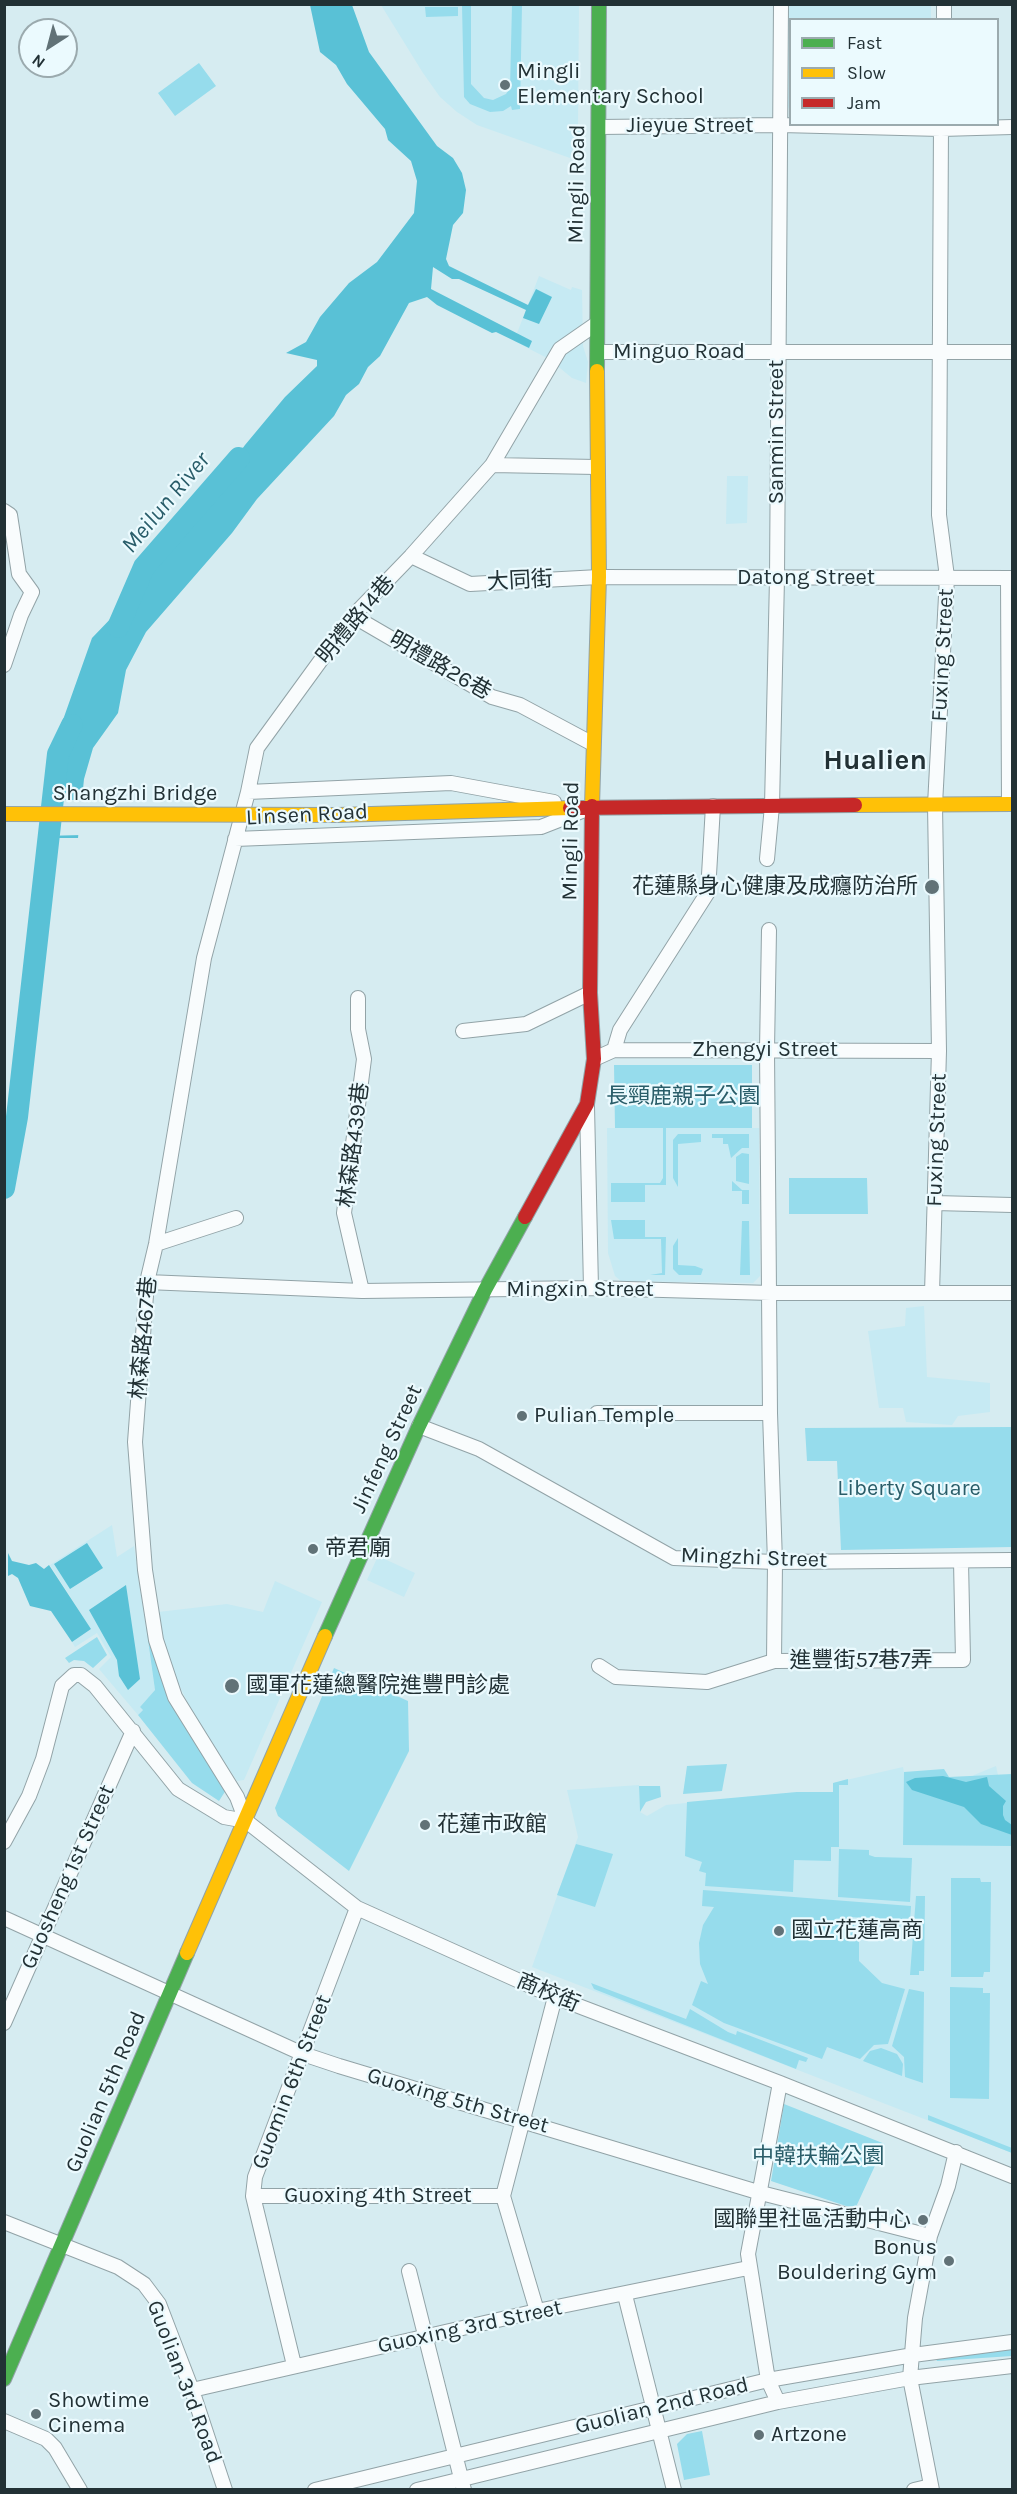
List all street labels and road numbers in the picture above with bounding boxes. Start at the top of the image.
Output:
street label: Jieyue Street [626,113,754,139]
street label: Mingli Road [563,124,591,244]
street label: Minguo Road [613,339,745,365]
street label: Sanmin Street [764,360,790,504]
street label: Datong Street [737,565,875,591]
street label: 大同街 [486,566,554,596]
street label: 明禮路14巷 [311,570,401,670]
street label: Fuxing Street [926,588,960,722]
street label: 明禮路26巷 [384,626,496,706]
street label: Shangzhi Bridge [53,781,217,807]
street label: Mingli Road [557,781,585,901]
street label: Linsen Road [245,799,369,831]
street label: Zhengyi Street [692,1037,838,1063]
street label: Fuxing Street [921,1073,953,1207]
street label: 林森路439巷 [333,1081,375,1209]
street label: 林森路467巷 [125,1275,163,1401]
street label: Mingxin Street [506,1277,654,1303]
street label: Jinfeng Street [346,1380,428,1518]
street label: Mingzhi Street [680,1542,828,1574]
street label: 進豐街57巷7弄 [789,1648,933,1674]
street label: Guosheng 1st Street [15,1781,121,1973]
street label: 商校街 [512,1968,584,2018]
street label: Guomin 6th Street [247,1991,337,2173]
street label: Guolian 5th Road [60,2007,152,2177]
street label: Guoxing 5th Street [364,2062,552,2140]
street label: Guoxing 4th Street [284,2183,472,2209]
street label: Guoxing 3rd Street [375,2295,565,2359]
street label: Guolian 3rd Road [141,2297,227,2467]
street label: Guolian 2nd Road [573,2372,751,2440]

